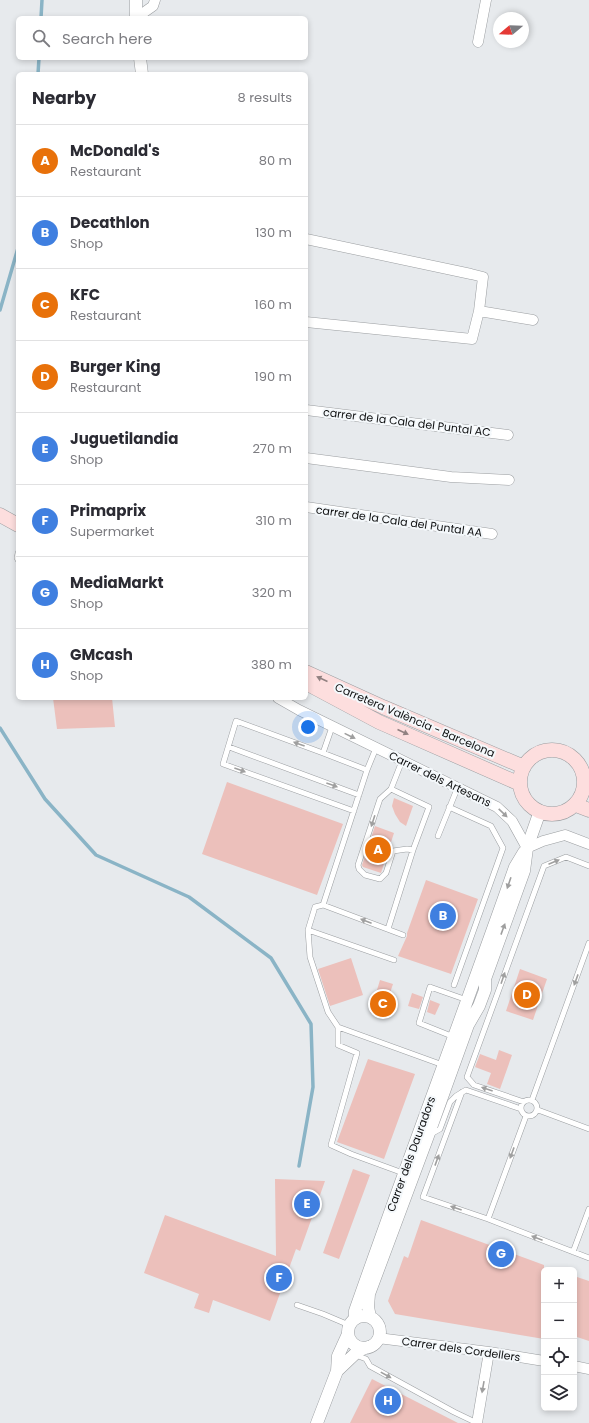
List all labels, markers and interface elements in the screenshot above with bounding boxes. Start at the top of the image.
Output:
north arrow [493,12,529,48]
search box [16,16,308,60]
icon: search [30,27,52,49]
text: Search here [62,28,152,49]
text: Nearby [32,86,96,110]
text: 8 results [238,88,292,107]
text: McDonald's [70,140,160,161]
text: A [40,151,50,170]
text: 80 m [259,151,292,170]
text: Restaurant [70,162,141,181]
text: Decathlon [70,212,150,233]
text: B [41,223,49,242]
text: 130 m [255,223,292,242]
text: Shop [70,234,103,253]
text: KFC [70,284,100,305]
text: C [40,295,50,314]
text: 160 m [255,295,292,314]
text: Restaurant [70,306,141,325]
text: Burger King [70,356,161,377]
text: D [40,367,50,386]
text: 190 m [255,367,292,386]
text: Restaurant [70,378,141,397]
street label: carrer de la Cala del Puntal AC [322,404,492,440]
text: Juguetilandia [70,428,178,449]
text: E [41,439,49,458]
text: 270 m [252,439,292,458]
text: Shop [70,450,103,469]
text: Primaprix [70,500,146,521]
street label: carrer de la Cala del Puntal AA [315,501,484,541]
text: F [41,511,49,530]
text: 310 m [255,511,292,530]
text: Supermarket [70,522,154,541]
text: MediaMarkt [70,572,164,593]
text: G [40,583,50,602]
text: 320 m [252,583,292,602]
text: Shop [70,594,103,613]
text: GMcash [70,644,133,665]
text: H [40,655,50,674]
text: 380 m [251,655,292,674]
text: Shop [70,666,103,685]
one-way arrow [316,676,327,682]
street label: Carretera València - Barcelona [333,679,497,761]
your location [298,717,318,737]
one-way arrow [398,730,410,736]
one-way arrow [344,733,356,739]
one-way arrow [293,741,305,747]
street label: Carrer dels Artesans [386,747,494,811]
one-way arrow [234,768,246,774]
one-way arrow [326,782,338,788]
one-way arrow [498,808,508,818]
one-way arrow [370,816,376,828]
pin: A [365,835,391,865]
one-way arrow [549,858,561,864]
one-way arrow [506,877,512,889]
pin: B [430,901,456,931]
one-way arrow [360,918,372,924]
one-way arrow [500,922,506,934]
one-way arrow [501,971,507,983]
one-way arrow [572,974,578,986]
pin: D [514,980,540,1010]
pin: C [370,989,396,1019]
one-way arrow [481,1086,493,1092]
street label: Carrer dels Dauradors [383,1094,439,1214]
one-way arrow [509,1147,515,1159]
one-way arrow [434,1154,440,1166]
pin: E [294,1189,320,1219]
one-way arrow [449,1205,461,1211]
one-way arrow [530,1235,542,1241]
pin: G [488,1239,514,1269]
pin: F [266,1263,292,1293]
map controls [541,1267,577,1411]
button: + [541,1267,577,1303]
button: − [541,1303,577,1339]
street label: Carrer dels Cordellers [401,1333,522,1365]
button: locate [541,1339,577,1375]
one-way arrow [380,1372,392,1379]
button: layers [541,1375,577,1411]
one-way arrow [480,1381,486,1394]
pin: H [375,1386,401,1416]

